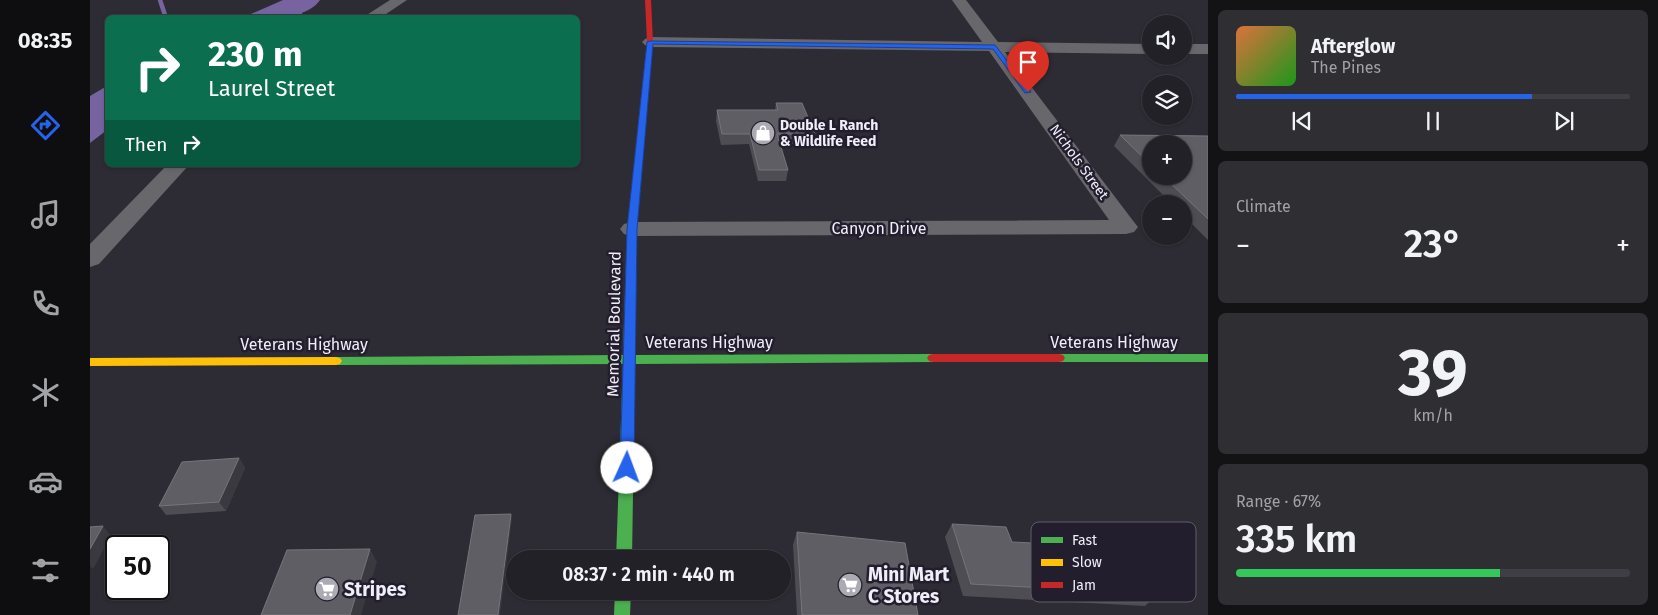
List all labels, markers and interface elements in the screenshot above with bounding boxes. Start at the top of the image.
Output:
map controls [1142,15,1192,245]
button: sound [1142,15,1192,65]
text: 08:35 [18,27,72,54]
text: 230 m [208,33,302,75]
icon: right [125,35,190,100]
text: Afterglow [1311,35,1395,58]
pin [1007,41,1049,92]
icon: arrive [1014,48,1042,76]
text: The Pines [1311,58,1381,77]
text: Laurel Street [208,75,335,102]
button: layers [1142,75,1192,125]
icon: previous [1288,107,1316,135]
icon: pause [1419,107,1447,135]
icon: next [1550,107,1578,135]
icon: directions [28,108,63,143]
place label: Double L Ranch & Wildlife Feed [780,117,878,150]
shop icon: Double L Ranch & Wildlife Feed [750,120,776,146]
street label: Nichols Street [1046,121,1113,204]
icon: right [177,130,205,158]
text: Then [125,133,167,156]
button: + [1142,135,1192,185]
button: − [1142,195,1192,245]
icon: music [28,197,63,232]
text: Climate [1236,197,1291,216]
street label: Canyon Drive [831,219,927,238]
text: 23° [1404,221,1462,267]
text: − [1236,229,1250,262]
text: + [1616,229,1630,262]
street label: Memorial Boulevard [603,251,625,397]
icon: phone [28,286,63,321]
street label: Veterans Highway [645,333,773,352]
street label: Veterans Highway [1050,333,1178,352]
text: 39 [1398,334,1468,412]
street label: Veterans Highway [240,335,368,354]
icon: climate [28,375,63,410]
text: km/h [1413,406,1453,425]
position arrow [600,441,652,493]
icon: car [28,464,63,499]
text: Range · 67% [1236,492,1321,511]
text: 335 km [1236,516,1357,562]
legend [1031,522,1196,602]
text: Fast [1072,532,1098,549]
speed limit sign: 50 [105,535,170,600]
icon: filters [28,553,63,588]
text: Slow [1072,554,1102,571]
text: 08:37 · 2 min · 440 m [562,563,735,586]
place label: Mini Mart C Stores [868,563,950,608]
supermarket icon: Mini Mart C Stores [837,572,863,598]
supermarket icon: Stripes [314,576,340,602]
text: Jam [1072,577,1096,594]
place label: Stripes [344,578,406,601]

